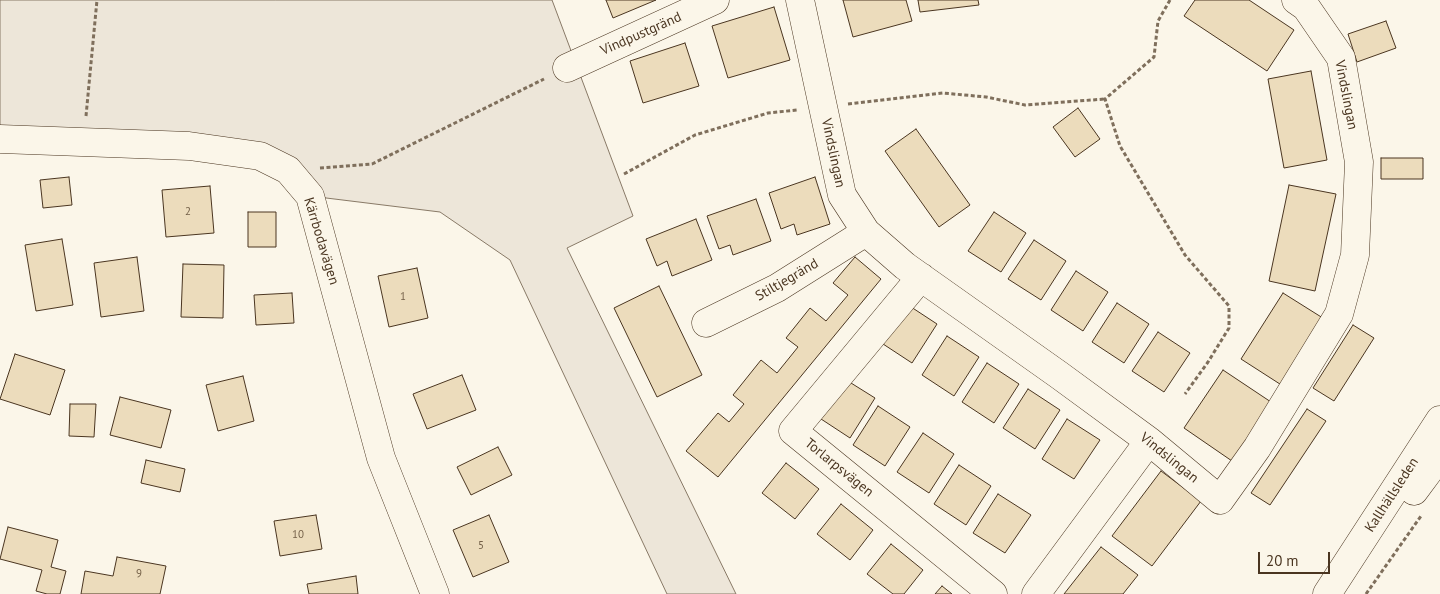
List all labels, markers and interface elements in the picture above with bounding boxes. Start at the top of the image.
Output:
street label: Vindpustgränd [598,9,684,59]
street label: Vindslingan [1331,59,1361,131]
street label: Vindslingan [817,117,849,189]
street label: Kärrbodavägen [300,195,342,287]
house number: 2 [185,205,191,219]
street label: Stiltjegränd [753,255,821,305]
house number: 1 [400,290,406,304]
street label: Vindslingan [1136,429,1202,487]
street label: Torlarpsvägen [801,435,877,501]
street label: Kallhällsleden [1362,455,1422,535]
house number: 10 [292,528,304,542]
house number: 5 [478,539,484,553]
scale bar [1260,542,1332,574]
text: 20 m [1266,551,1299,570]
house number: 9 [136,567,142,581]

